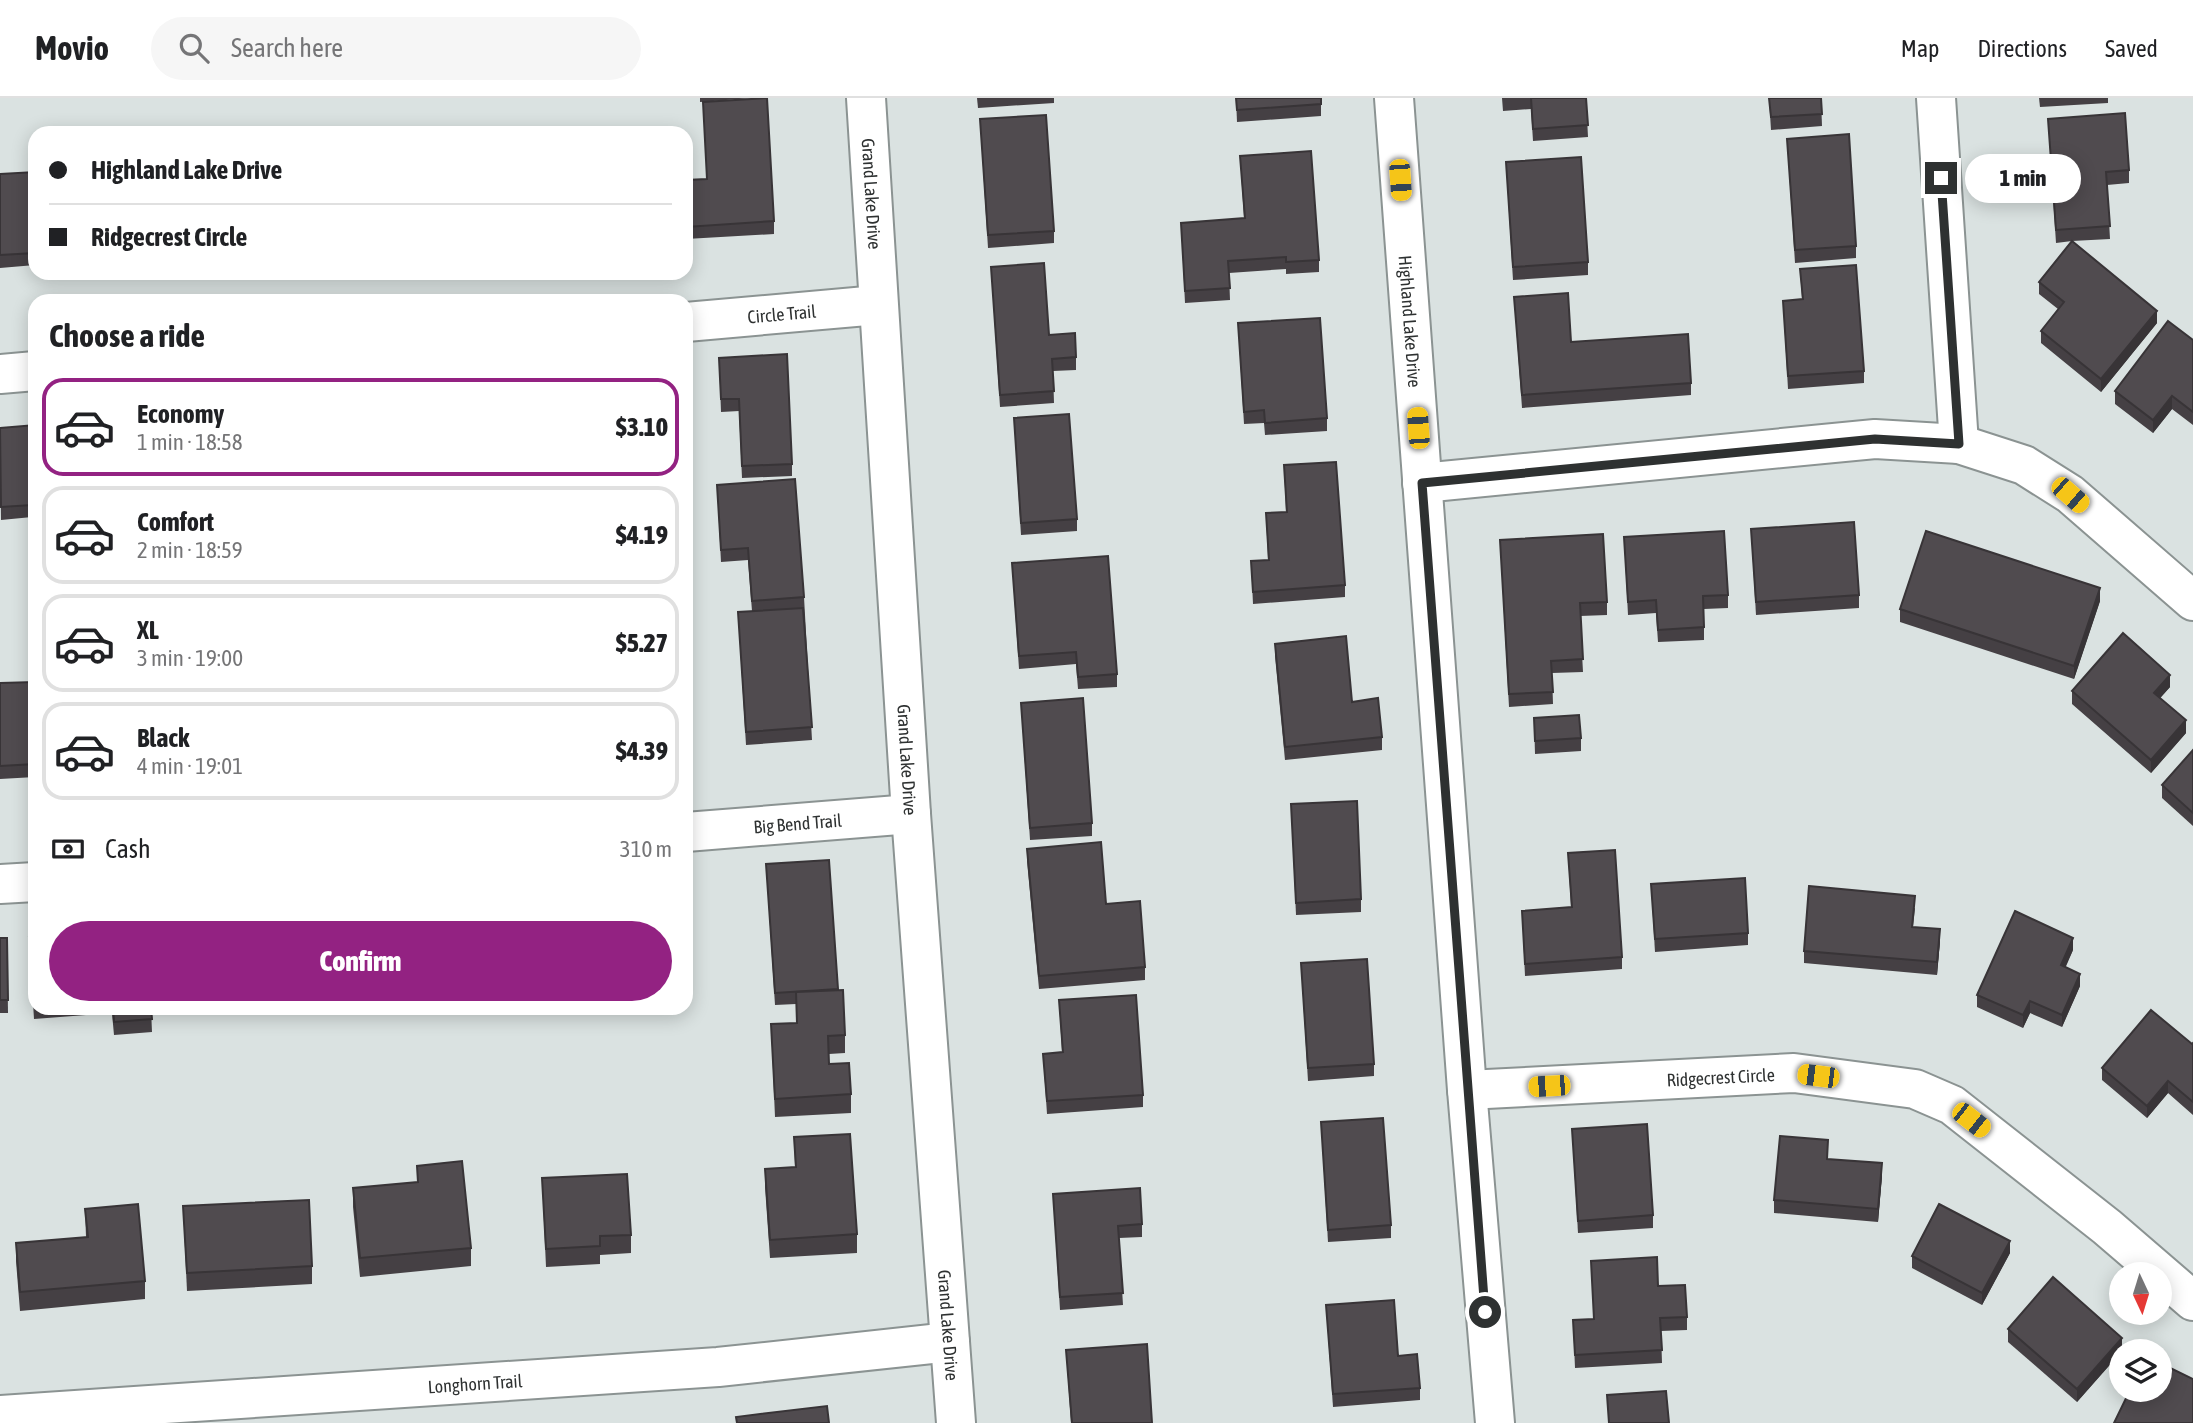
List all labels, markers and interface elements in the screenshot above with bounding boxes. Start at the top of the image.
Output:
search box [151,17,641,80]
text: Movio [35,29,109,67]
icon: search [175,29,213,67]
text: Search here [231,33,343,63]
text: Map [1901,35,1939,62]
text: Directions [1977,35,2067,62]
text: Saved [2105,35,2158,62]
street label: Grand Lake Drive [858,138,886,250]
callout: 1 min [1966,154,2081,202]
text: Highland Lake Drive [91,155,282,185]
car [1389,158,1412,202]
route end [1925,162,1957,194]
text: 1 min [2000,165,2046,191]
text: Ridgecrest Circle [91,222,247,252]
street label: Highland Lake Drive [1395,255,1426,388]
street label: Circle Trail [747,300,817,327]
text: Choose a ride [49,317,205,354]
icon: car [53,396,116,459]
text: Economy [137,399,224,429]
car [1407,406,1430,450]
text: $3.10 [616,412,668,442]
text: 1 min · 18:58 [137,429,243,455]
car [2048,473,2093,517]
icon: car [53,504,116,567]
text: Comfort [137,507,214,537]
text: $4.19 [616,520,668,550]
text: 2 min · 18:59 [137,537,243,563]
icon: car [53,612,116,675]
text: XL [137,615,159,645]
text: $5.27 [616,628,668,658]
text: 3 min · 19:00 [137,645,243,671]
street label: Grand Lake Drive [894,704,922,816]
icon: car [53,720,116,783]
text: Black [137,723,189,753]
text: $4.39 [616,736,668,766]
text: 4 min · 19:01 [137,753,243,779]
street label: Big Bend Trail [753,809,843,837]
icon: cash [49,830,87,868]
text: Cash [105,834,151,864]
text: 310 m [620,836,672,862]
button: Confirm [49,921,672,1001]
car [1796,1063,1841,1089]
street label: Ridgecrest Circle [1666,1064,1775,1090]
car [1528,1074,1571,1098]
car [1948,1099,1995,1141]
north arrow [2109,1262,2172,1325]
map controls [2109,1262,2172,1402]
street label: Grand Lake Drive [934,1269,963,1381]
route start [1469,1296,1501,1328]
button: layers [2109,1339,2172,1402]
street label: Longhorn Trail [427,1370,523,1397]

